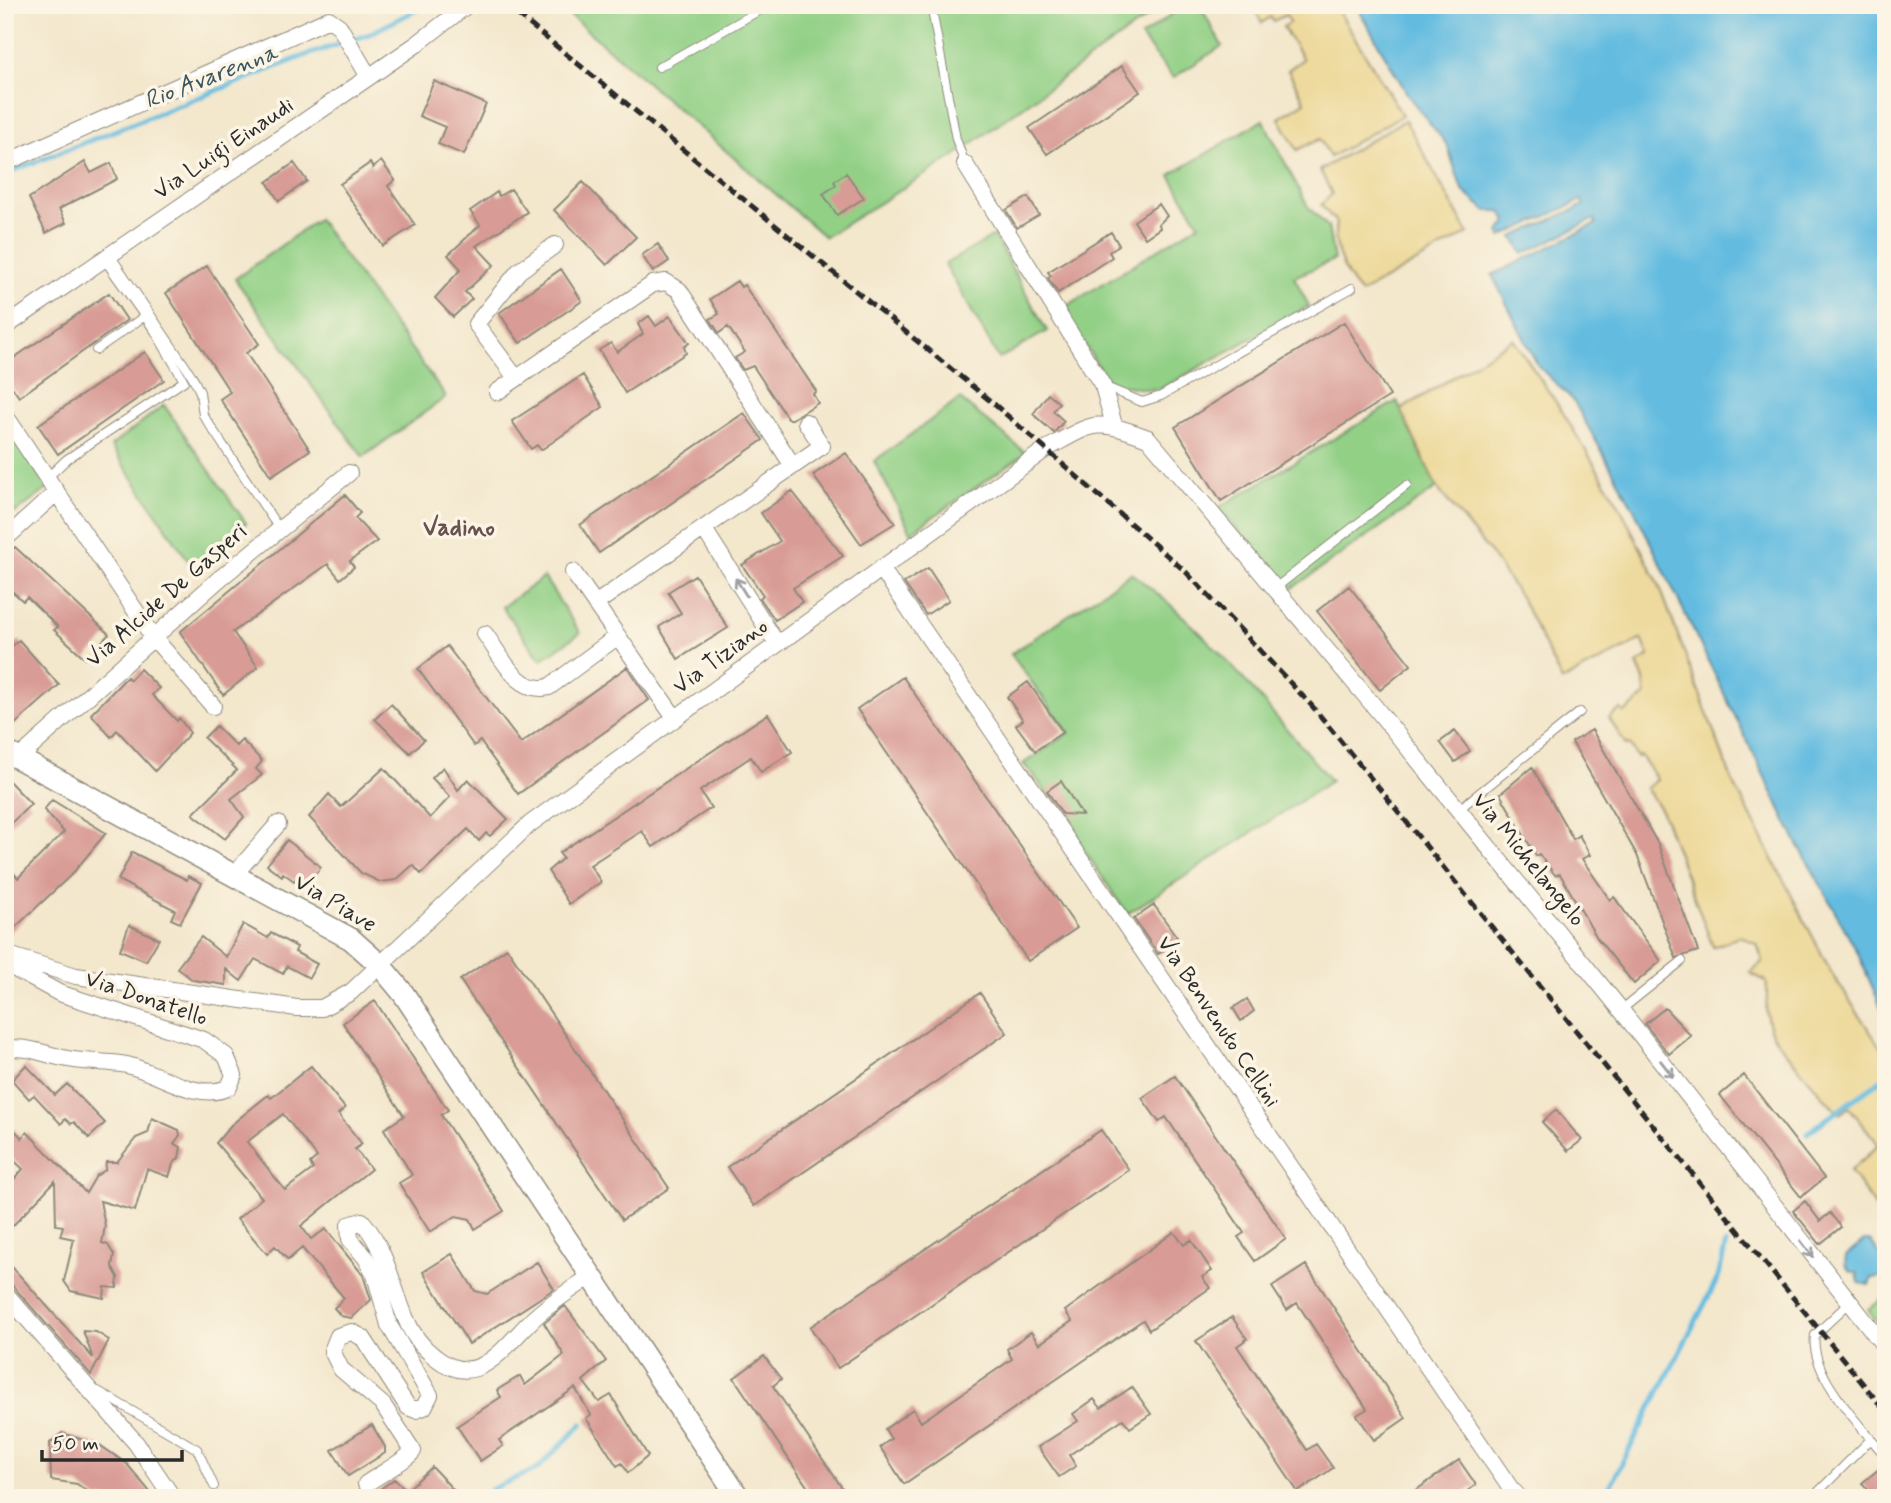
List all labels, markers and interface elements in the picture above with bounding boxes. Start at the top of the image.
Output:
water label: Rio Avarenna [140,37,283,117]
street label: Via Luigi Einaudi [148,91,301,209]
district label: Vadino [423,513,495,544]
street label: Via Alcide De Gasperi [80,517,254,675]
one-way arrow [733,577,747,597]
street label: Via Tiziano [667,612,775,702]
street label: Via Michelangelo [1463,787,1591,935]
street label: Via Piave [288,868,382,940]
street label: Via Benvenuto Cellini [1149,930,1287,1114]
street label: Via Donatello [81,964,211,1034]
one-way arrow [1660,1060,1675,1078]
one-way arrow [1800,1239,1815,1257]
scale bar [42,1419,182,1463]
text: 50 m [52,1430,99,1458]

